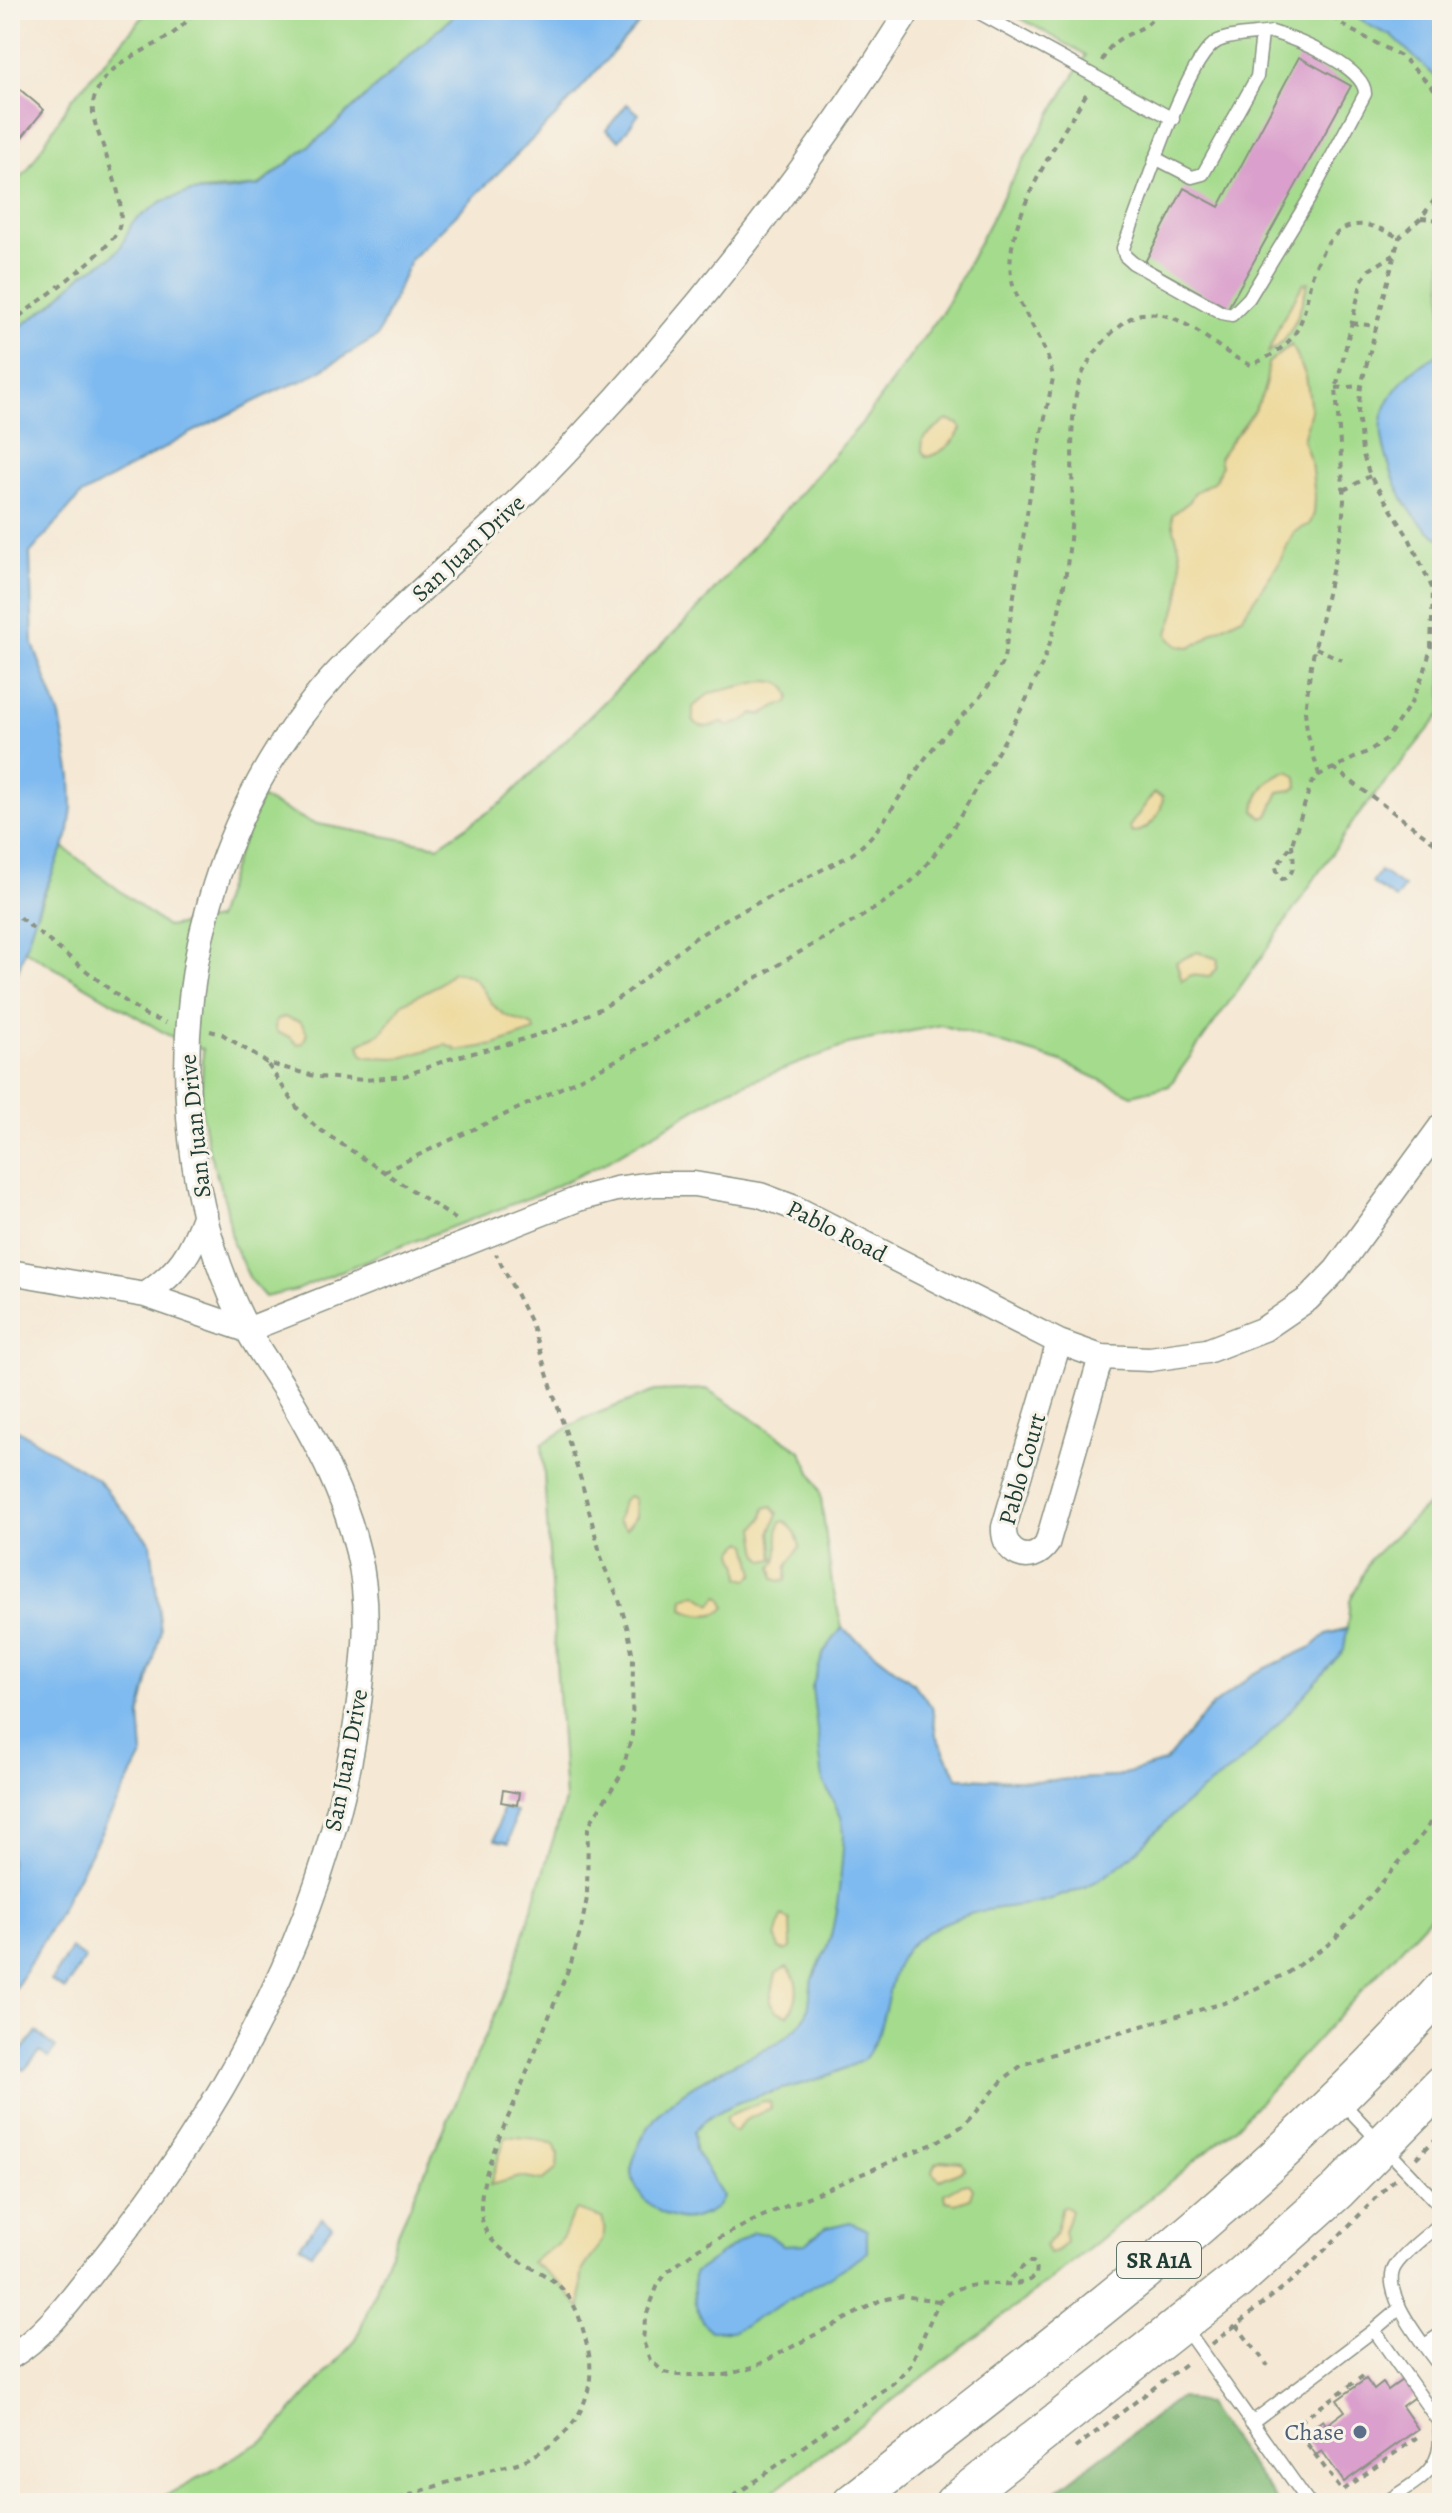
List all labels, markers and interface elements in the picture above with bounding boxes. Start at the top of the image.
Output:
street label: San Juan Drive [404,487,532,609]
street label: San Juan Drive [172,1053,218,1199]
street label: Pablo Road [781,1192,893,1270]
street label: Pablo Court [991,1409,1053,1529]
street label: San Juan Drive [317,1686,375,1834]
road number: SR A1A [1117,2242,1201,2278]
place label: Chase [1285,2416,1344,2448]
marker: Chase [1351,2423,1369,2441]

